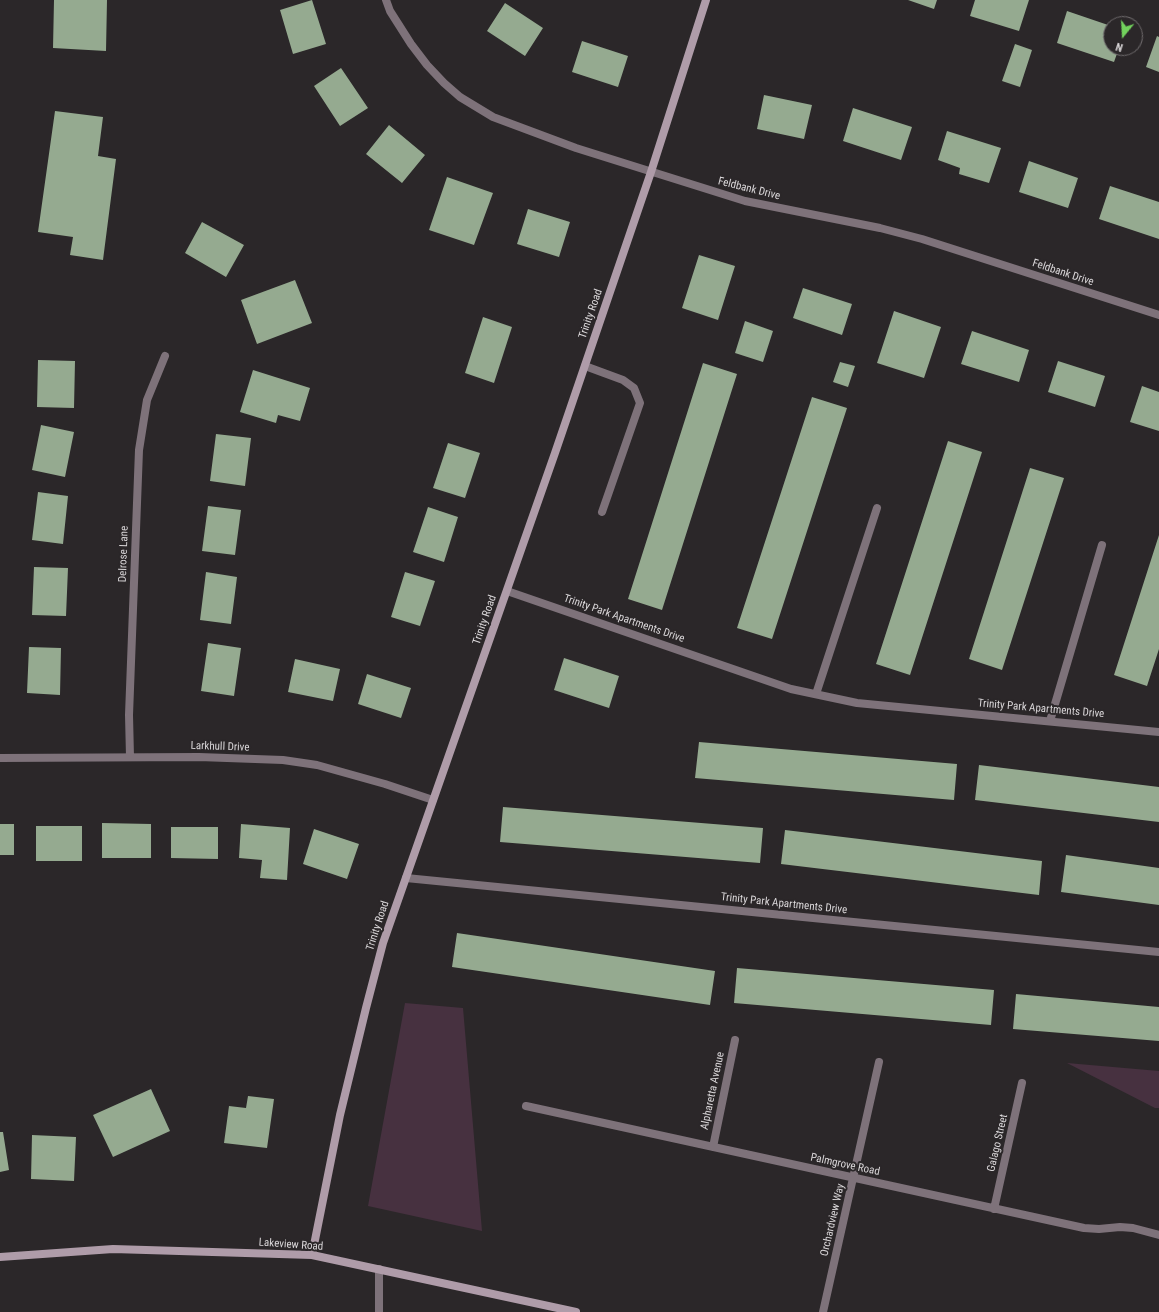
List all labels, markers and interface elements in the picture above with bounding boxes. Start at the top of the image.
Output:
north arrow [1103,16,1143,56]
text: N [1114,40,1125,54]
street label: Feldbank Drive [716,175,782,203]
street label: Feldbank Drive [1031,257,1095,289]
street label: Trinity Road [576,288,606,340]
street label: Delrose Lane [116,526,132,582]
street label: Trinity Park Apartments Drive [562,592,686,646]
street label: Trinity Road [470,594,500,646]
street label: Trinity Park Apartments Drive [977,697,1105,721]
street label: Larkhull Drive [190,739,250,755]
street label: Trinity Park Apartments Drive [720,891,848,917]
street label: Trinity Road [364,899,392,953]
street label: Alpharetta Avenue [698,1051,728,1131]
street label: Galago Street [985,1113,1011,1173]
street label: Palmgrove Road [809,1151,881,1179]
street label: Orchardview Way [818,1182,848,1258]
street label: Lakeview Road [258,1236,324,1254]

